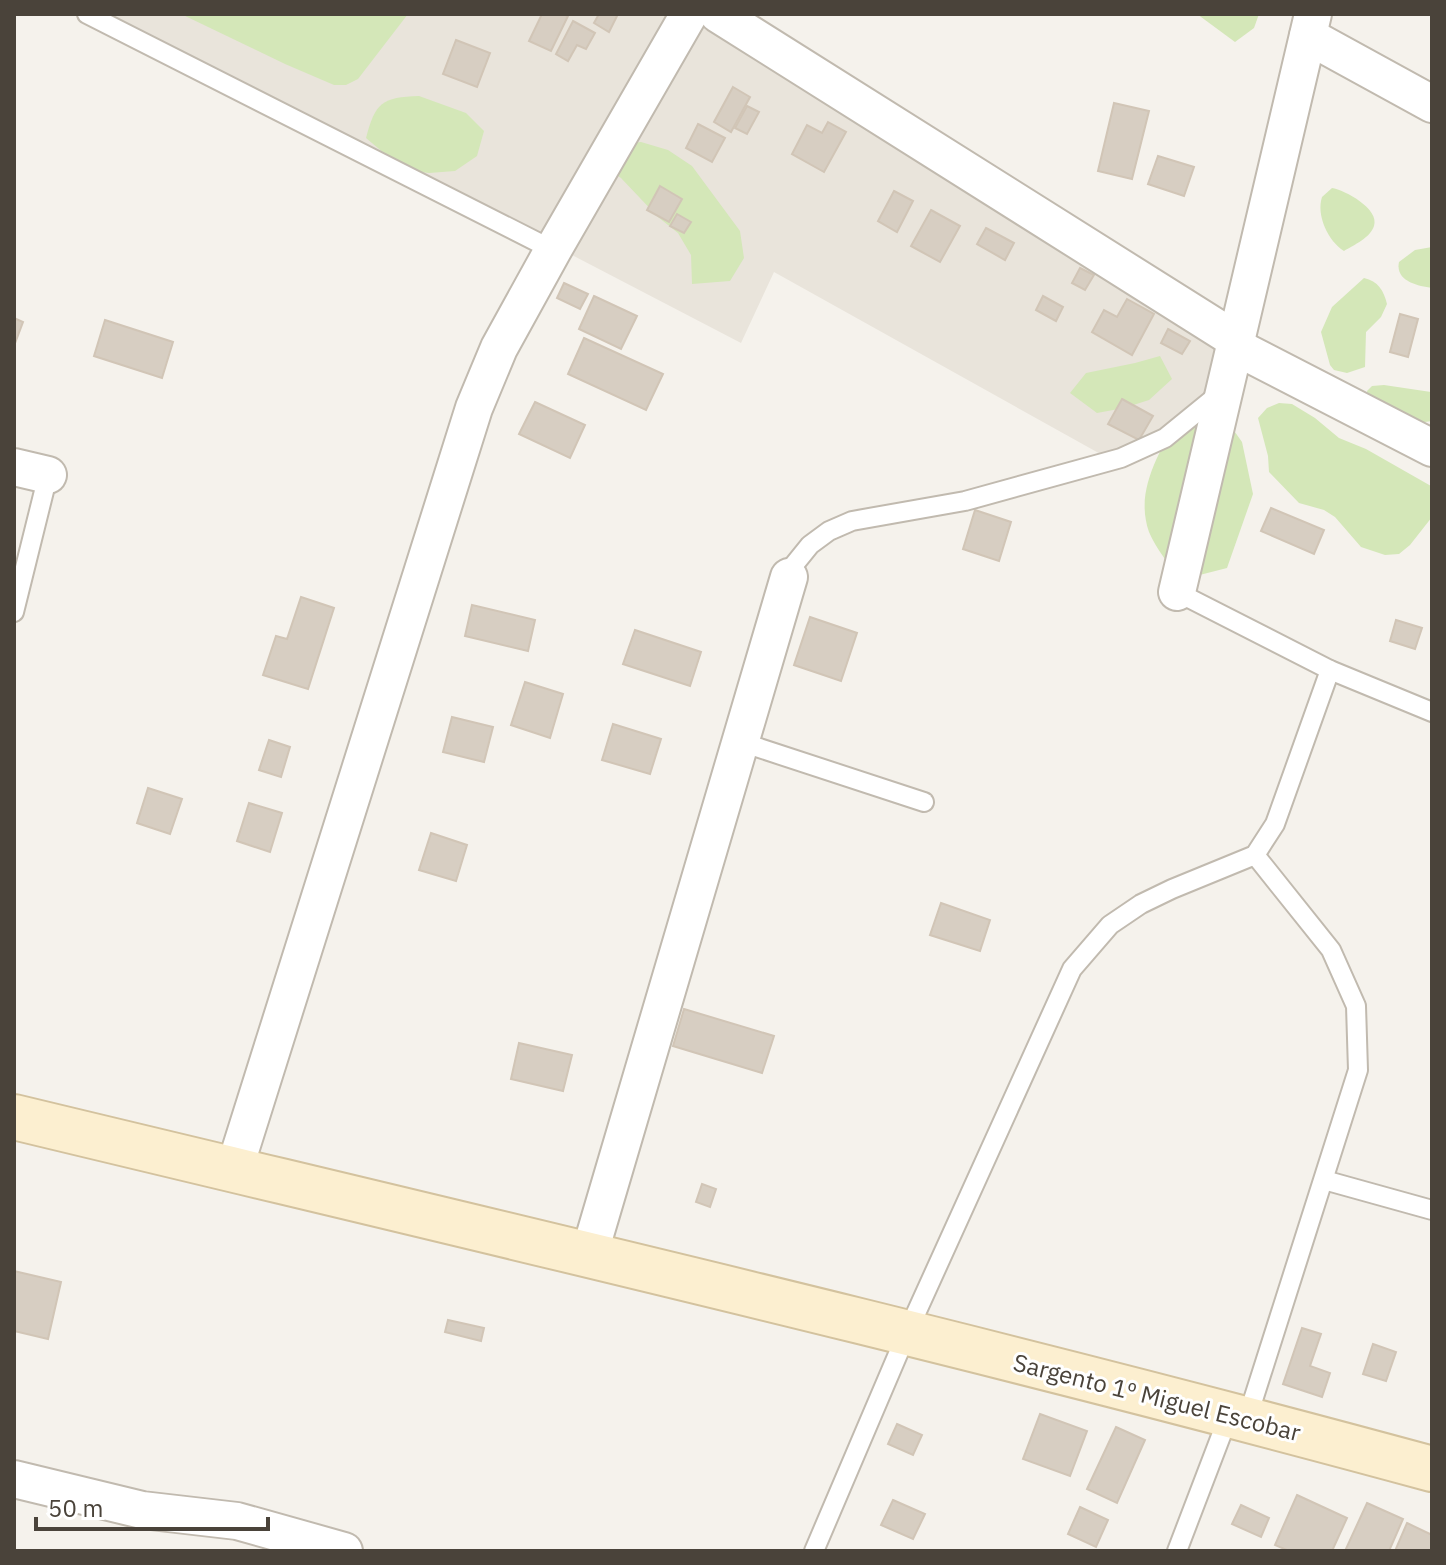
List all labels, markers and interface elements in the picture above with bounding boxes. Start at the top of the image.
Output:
street label: Sargento 1º Miguel Escobar [1010,1346,1304,1448]
scale bar [36,1481,268,1531]
text: 50 m [48,1492,103,1524]

